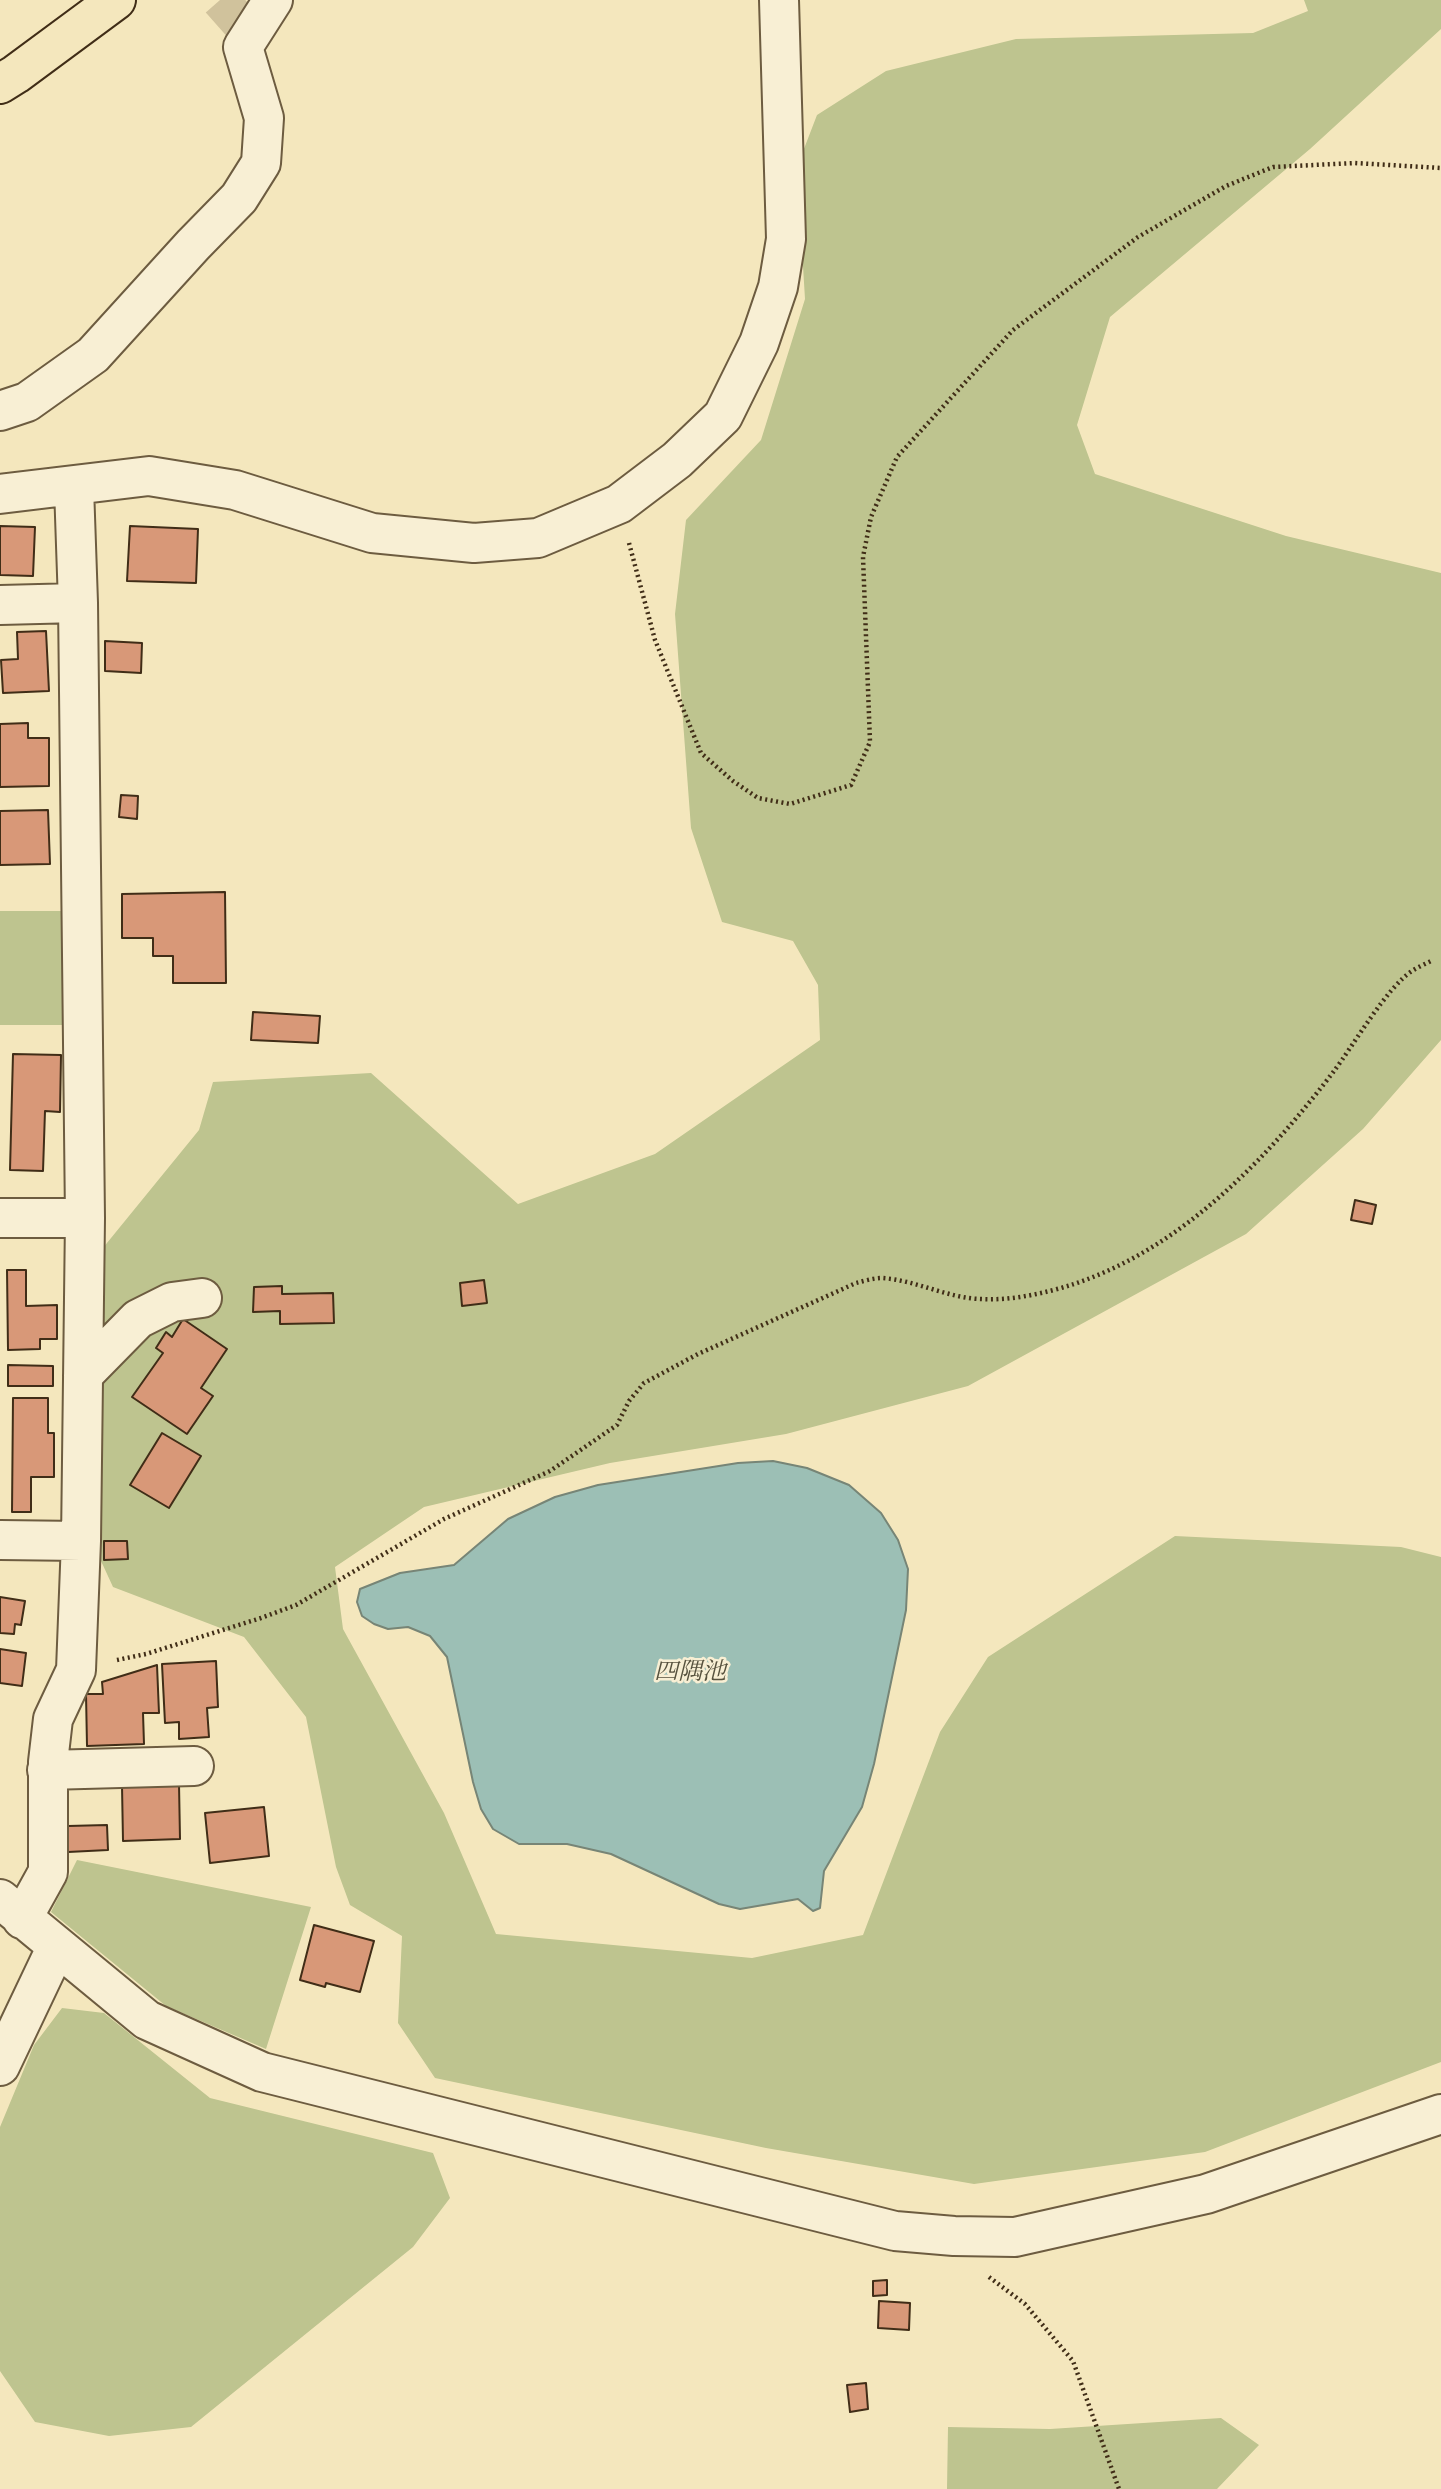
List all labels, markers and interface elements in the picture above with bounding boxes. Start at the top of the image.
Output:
water label: 四隅池 [654,1658,726,1686]

